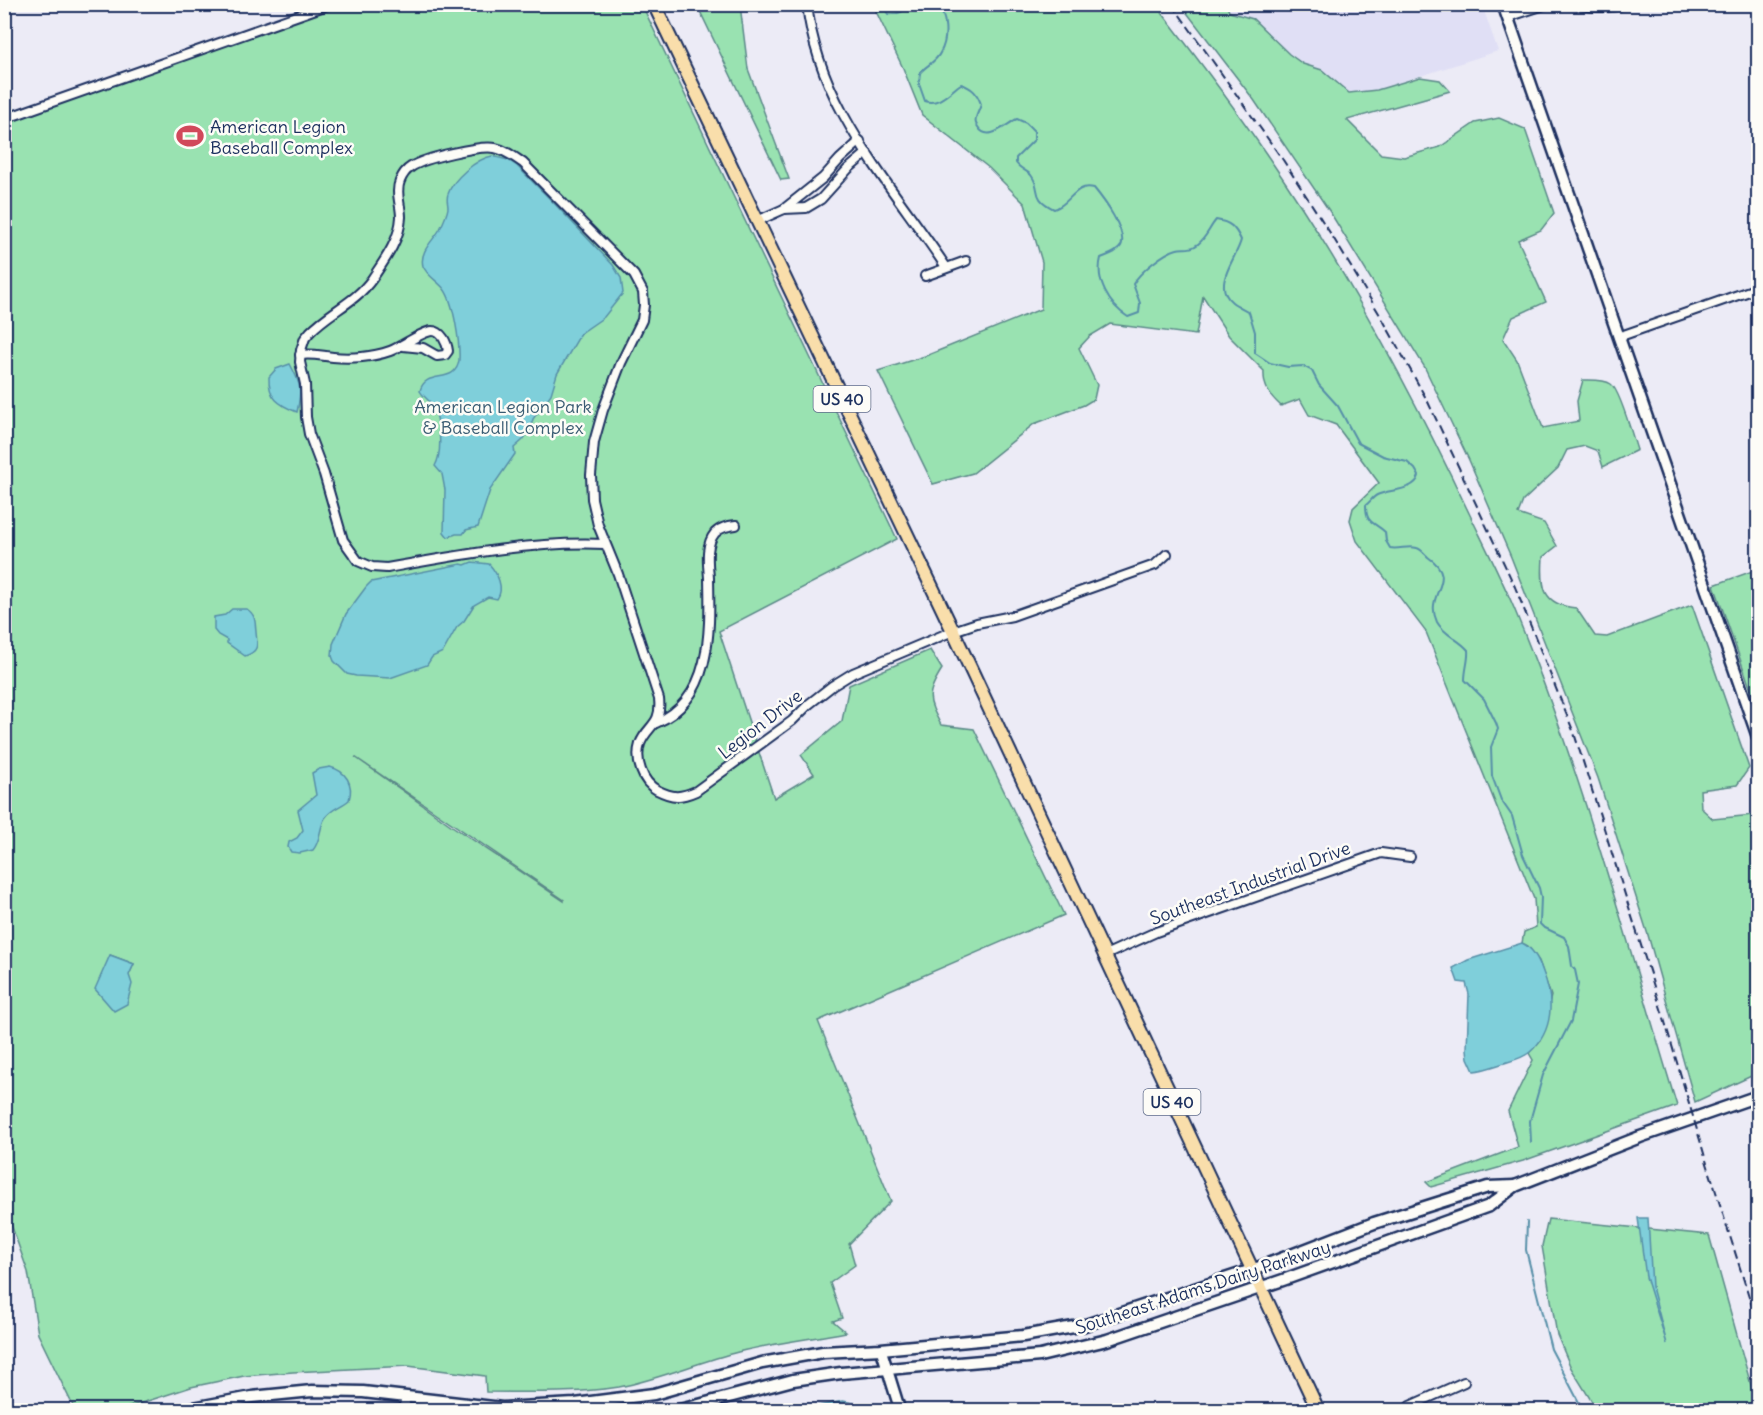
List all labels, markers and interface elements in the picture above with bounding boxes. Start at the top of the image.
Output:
place label: American Legion Baseball Complex [210,115,353,159]
sports icon: American Legion Baseball Complex [175,121,205,151]
road number: US 40 [814,386,870,412]
park label: American Legion Park & Baseball Complex [414,395,592,439]
street label: Legion Drive [713,684,807,764]
street label: Southeast Industrial Drive [1147,836,1353,930]
road number: US 40 [1144,1089,1200,1115]
street label: Southeast Adams Dairy Parkway [1072,1235,1334,1339]

